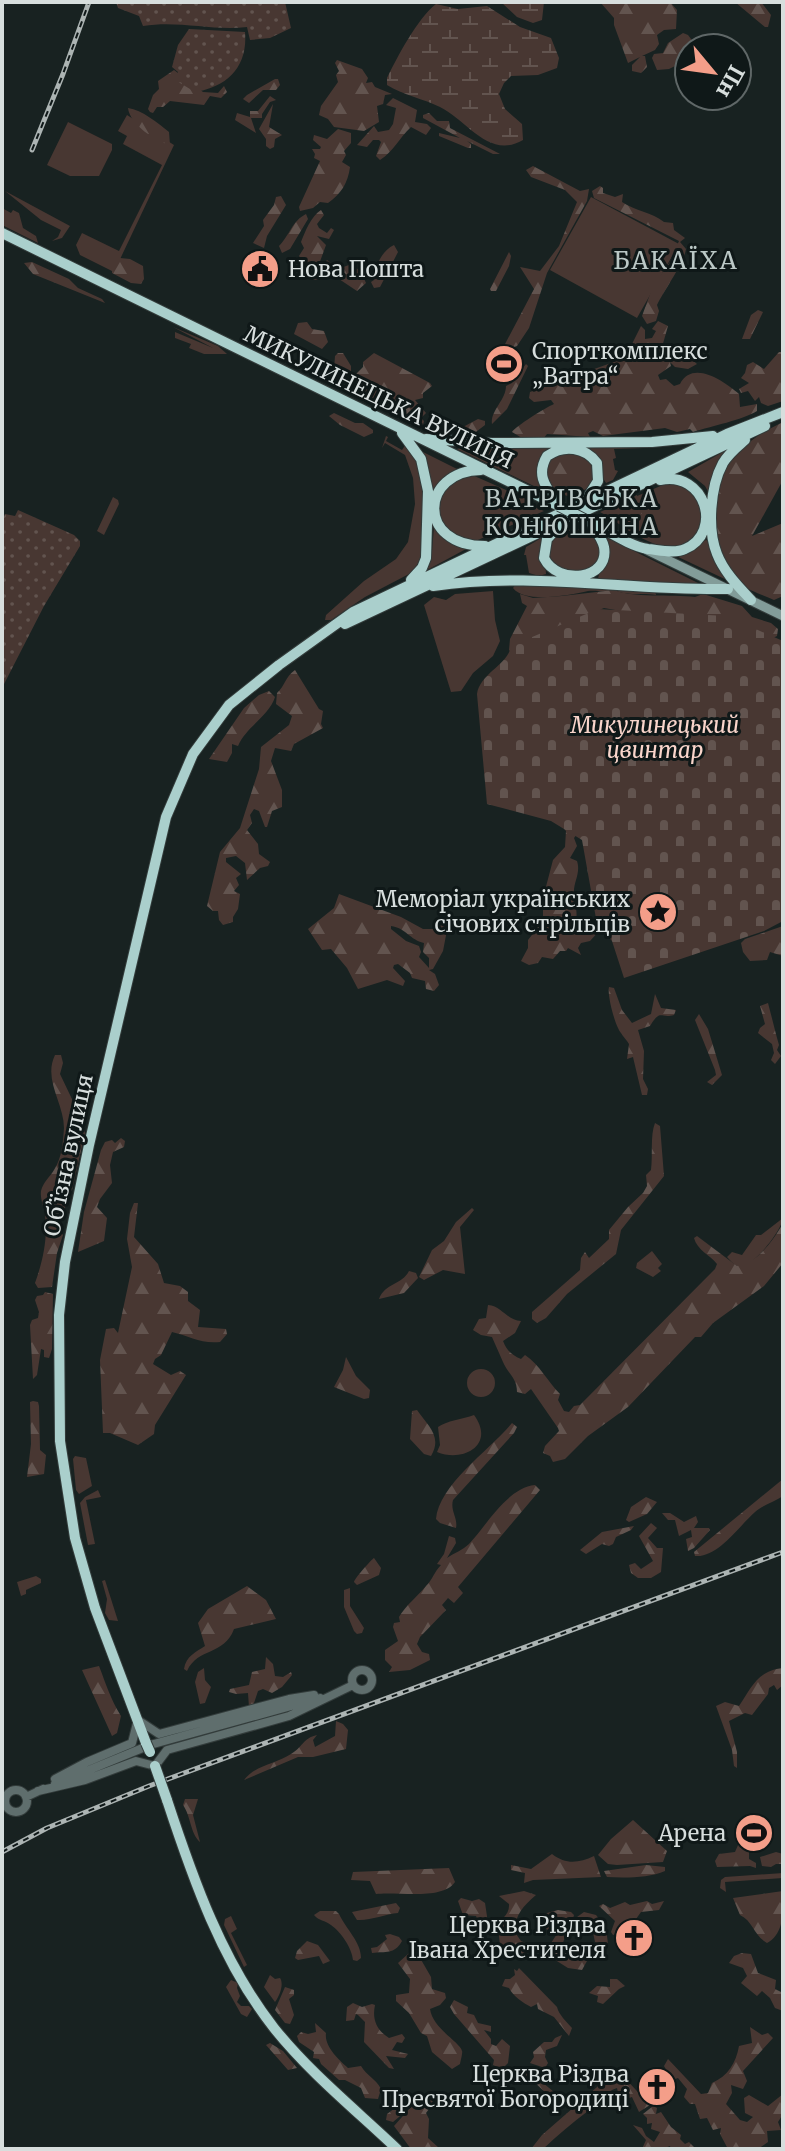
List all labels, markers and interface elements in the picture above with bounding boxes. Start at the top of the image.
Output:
north arrow [673,32,753,112]
text: Пн [710,60,751,103]
district label: БАКАЇХА [613,245,739,276]
public building icon: Нова Пошта [239,248,281,290]
place label: Нова Пошта [288,255,424,283]
street label: МИКУЛИНЕЦЬКА ВУЛИЦЯ [240,319,518,475]
place label: Спорткомплекс „Ватра“ [532,337,708,390]
sports icon: Спорткомплекс „Ватра“ [483,343,525,385]
district label: ВАТРІВСЬКА КОНЮШИНА [484,483,660,542]
park label: Микулинецький цвинтар [570,711,739,764]
place label: Меморіал українських січових стрільців [376,885,630,938]
place icon: Меморіал українських січових стрільців [637,891,679,933]
street label: Обʼїзна вулиця [37,1071,99,1239]
sports icon: Арена [733,1812,775,1854]
place label: Арена [657,1819,726,1847]
place label: Церква Різдва Івана Хрестителя [409,1911,606,1964]
church icon: Церква Різдва Івана Хрестителя [613,1917,655,1959]
place label: Церква Різдва Пресвятої Богородиці [381,2060,629,2113]
church icon: Церква Різдва Пресвятої Богородиці [636,2066,678,2108]

